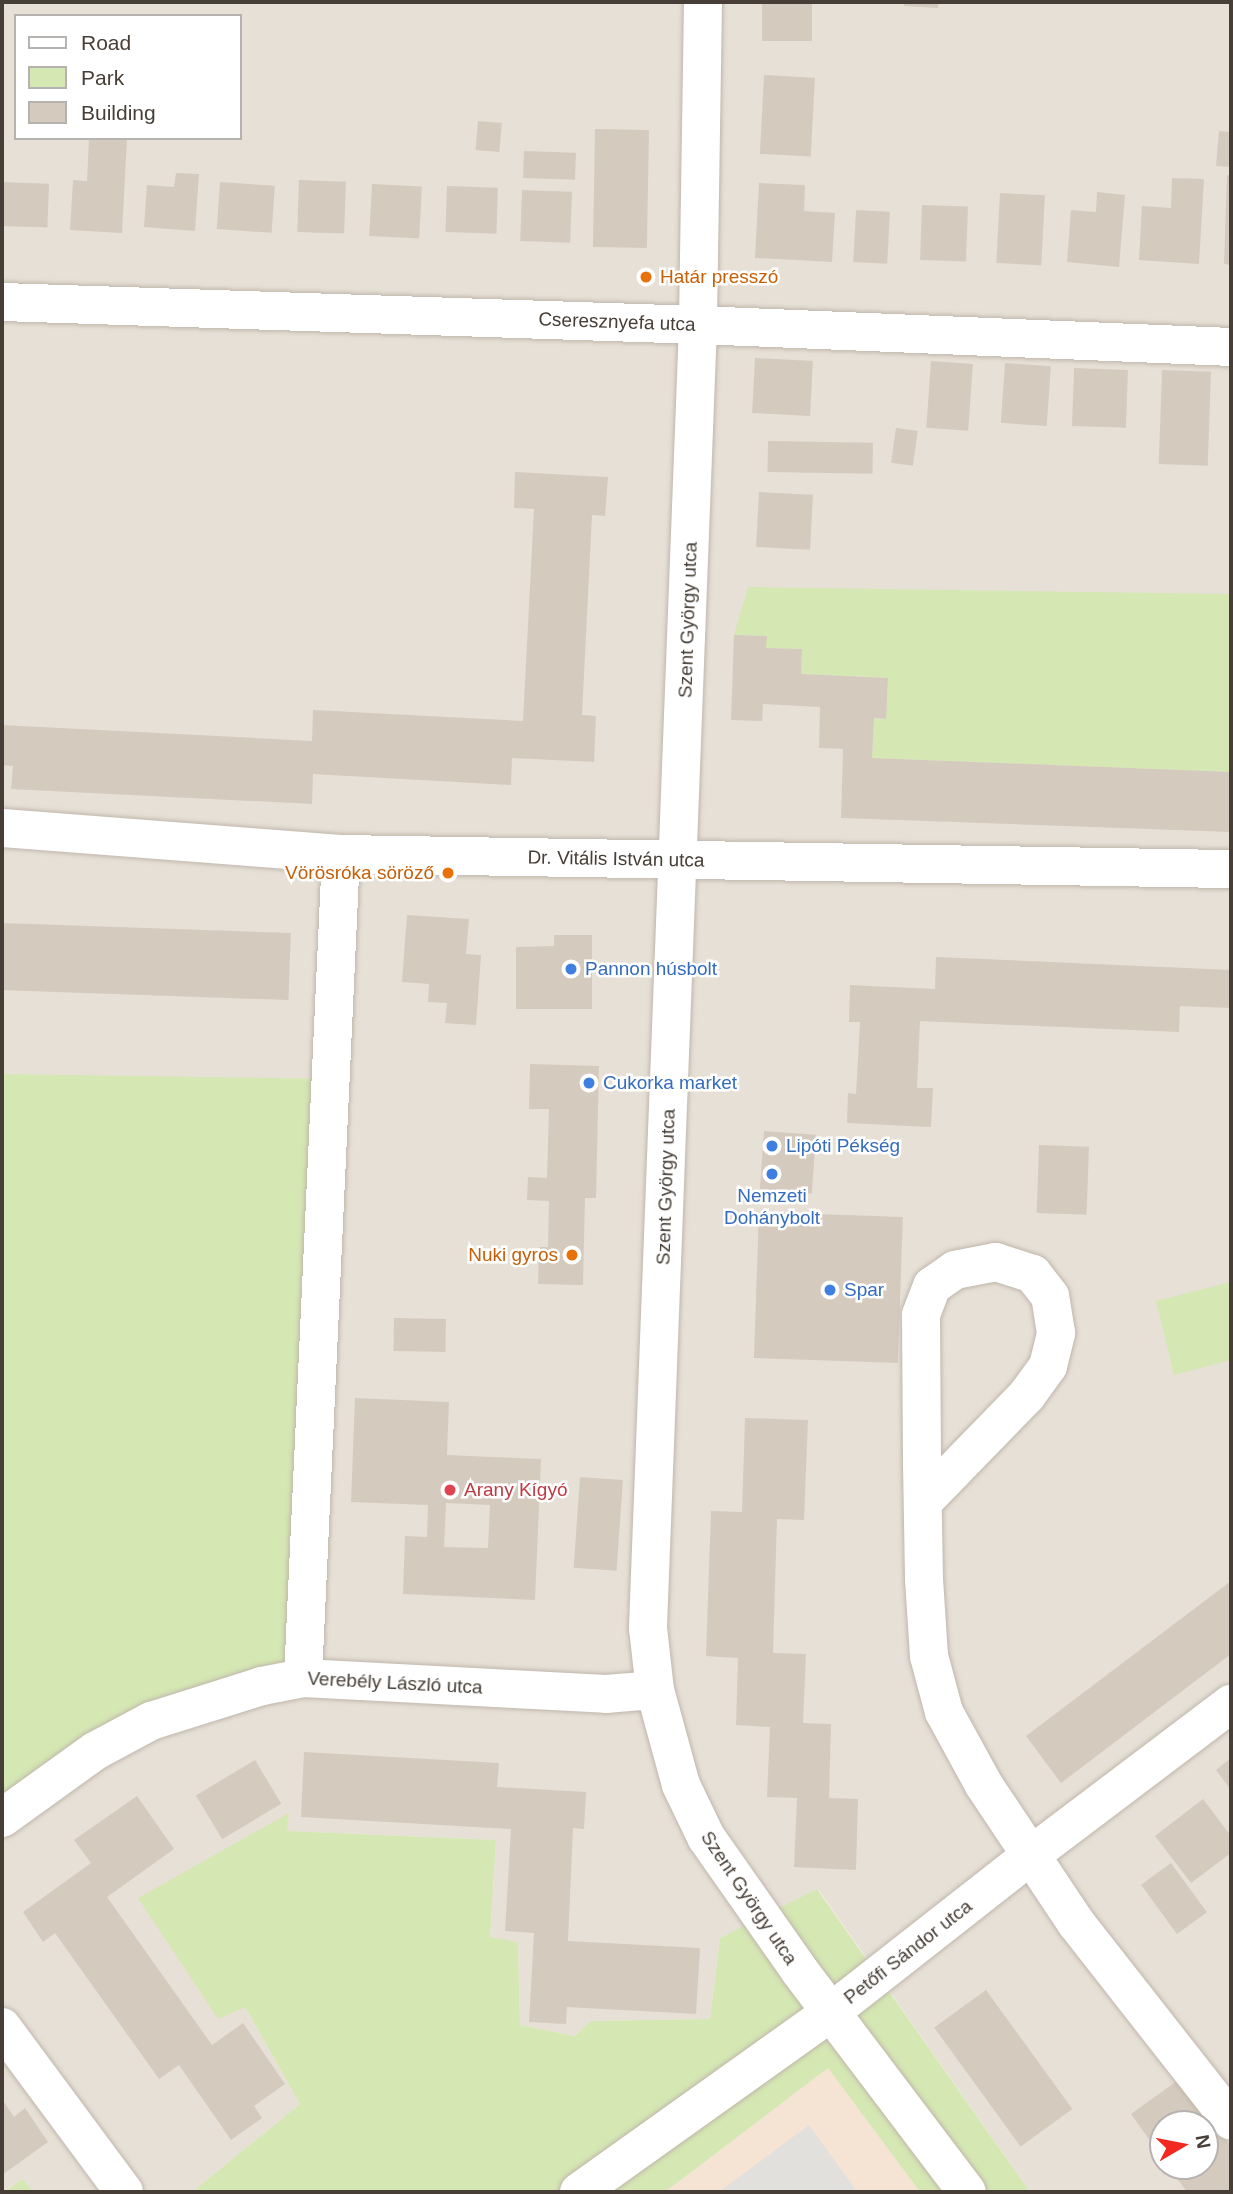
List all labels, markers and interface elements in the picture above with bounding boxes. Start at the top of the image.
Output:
legend [14,14,242,140]
text: Road [81,31,131,54]
text: Park [81,66,124,89]
text: Building [81,101,156,124]
place label: Határ presszó [660,266,778,288]
marker: Határ presszó [638,269,654,285]
street label: Cseresznyefa utca [538,308,696,336]
street label: Szent György utca [674,542,702,698]
street label: Dr. Vitális István utca [527,846,705,872]
place label: Vörösróka söröző [285,862,434,884]
marker: Vörösróka söröző [440,865,456,881]
place label: Pannon húsbolt [585,958,717,980]
marker: Pannon húsbolt [563,961,579,977]
place label: Cukorka market [603,1072,737,1094]
marker: Cukorka market [581,1075,597,1091]
street label: Szent György utca [652,1109,680,1265]
place label: Lipóti Pékség [786,1135,900,1157]
marker: Lipóti Pékség [764,1138,780,1154]
marker: Nemzeti Dohánybolt [764,1166,780,1182]
place label: Nemzeti Dohánybolt [724,1185,820,1229]
place label: Nuki gyros [468,1244,558,1266]
marker: Nuki gyros [564,1247,580,1263]
place label: Spar [844,1279,884,1301]
marker: Spar [822,1282,838,1298]
place label: Arany Kígyó [464,1479,567,1501]
marker: Arany Kígyó [442,1482,458,1498]
street label: Verebély László utca [307,1667,483,1699]
street label: Szent György utca [696,1827,802,1969]
street label: Petőfi Sándor utca [839,1895,977,2009]
north arrow [1149,2110,1219,2180]
text: N [1192,2133,1215,2150]

